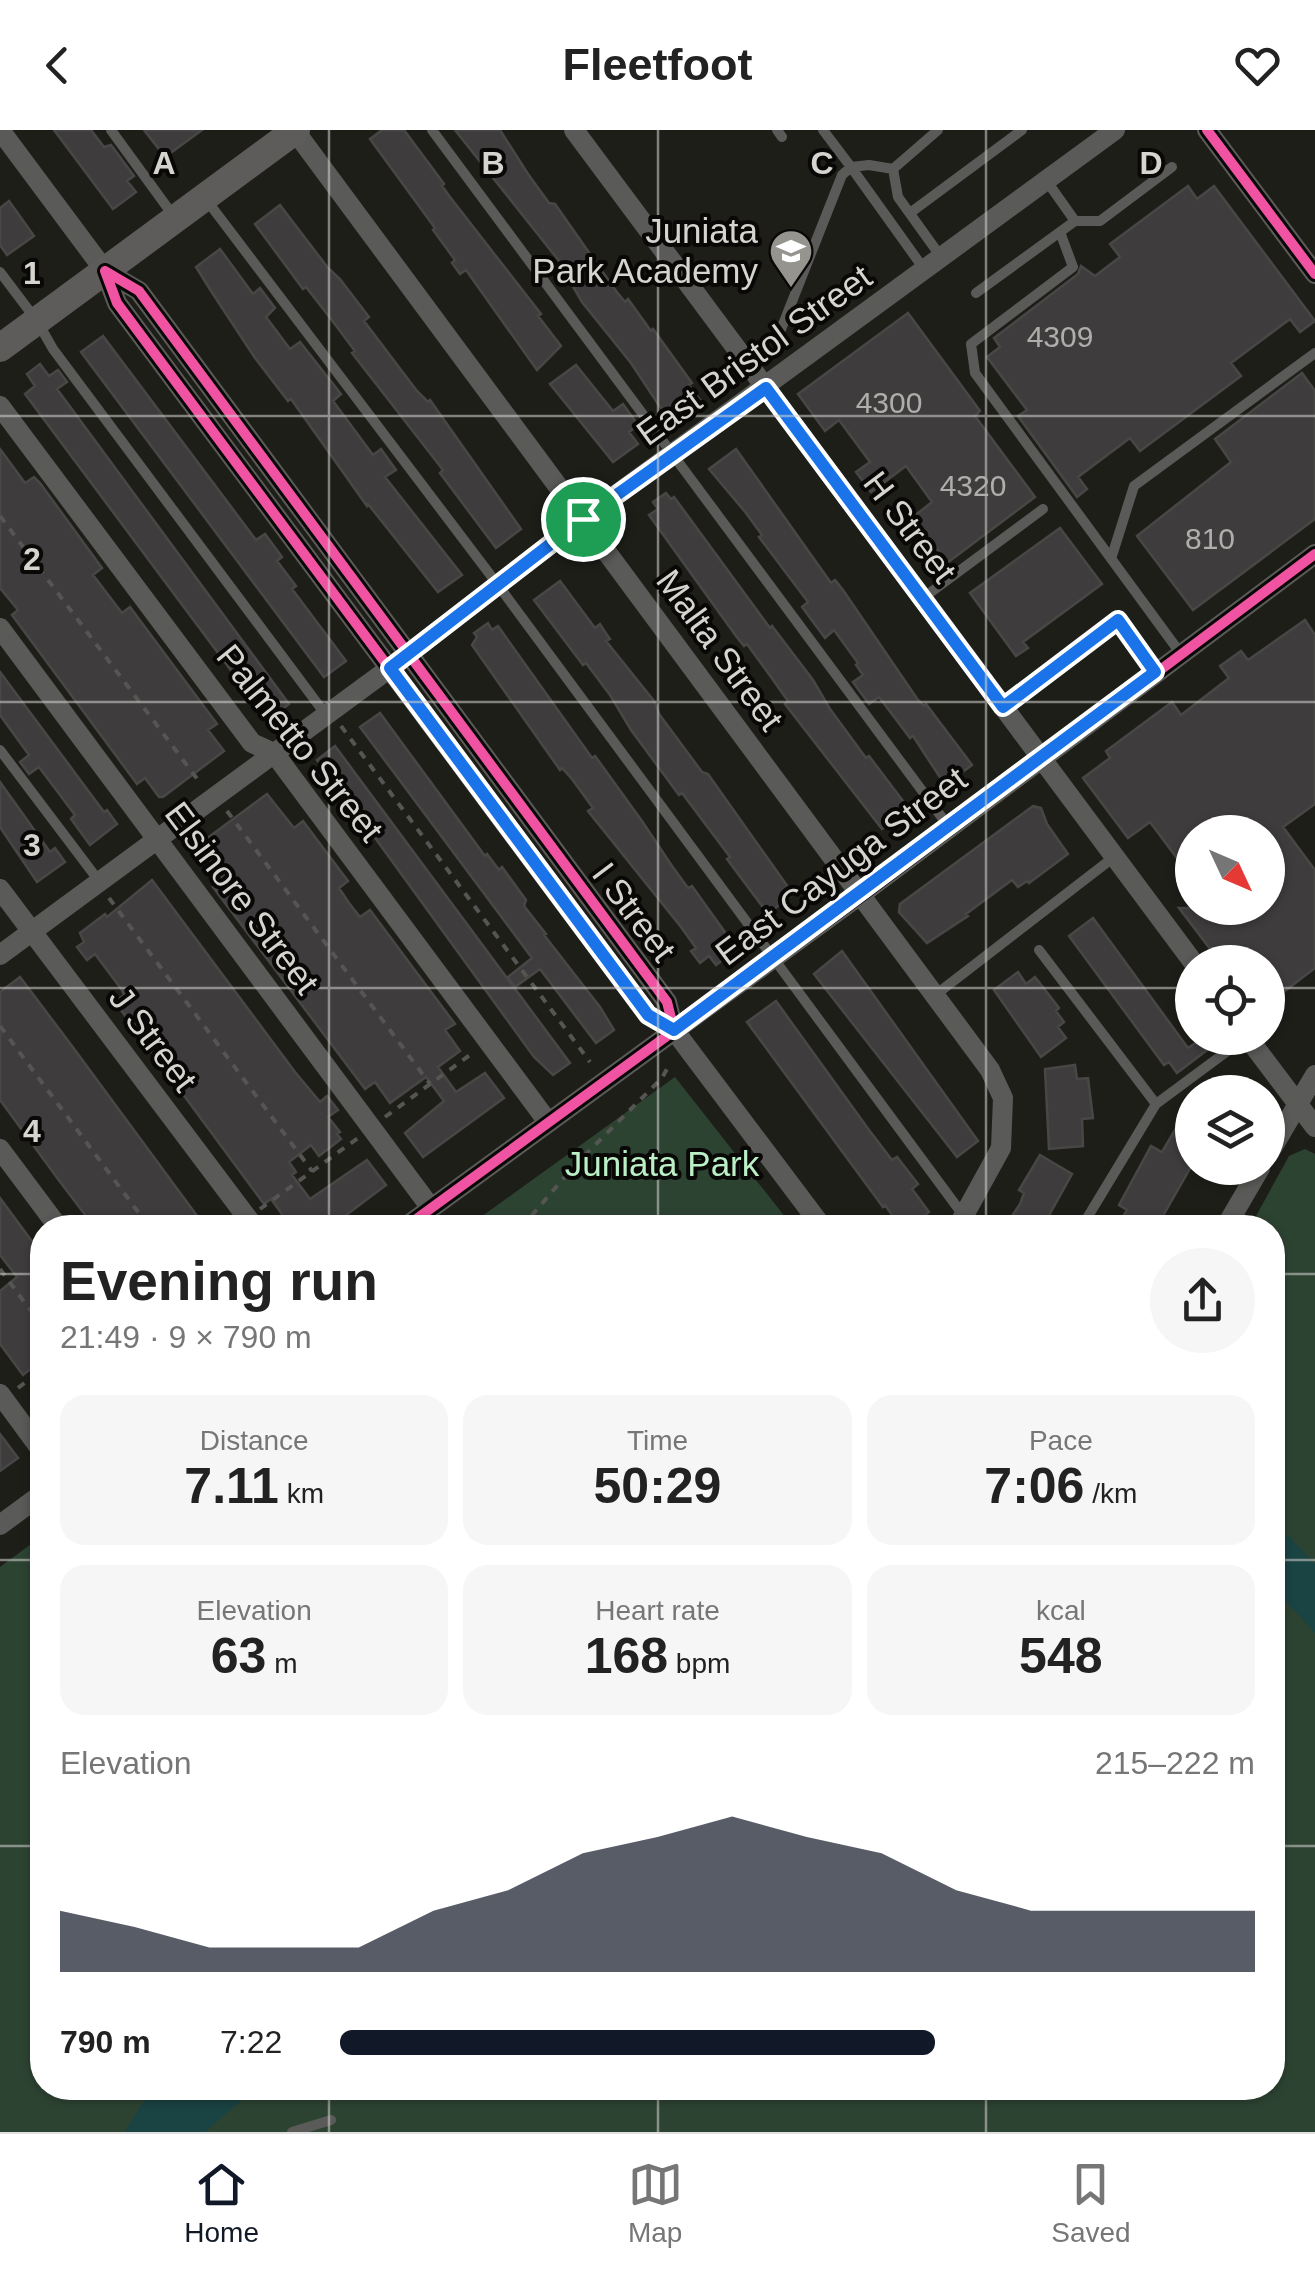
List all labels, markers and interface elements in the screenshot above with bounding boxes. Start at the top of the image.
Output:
icon: back [30,38,85,93]
icon: heart [1230,38,1285,93]
text: Fleetfoot [563,39,752,90]
text: A [152,145,176,181]
text: B [481,145,505,181]
text: C [810,145,834,181]
text: D [1139,145,1163,181]
place label: Juniata Park Academy [532,211,759,290]
school or university icon: Juniata Park Academy [768,228,814,289]
text: 1 [23,255,41,291]
street label: East Bristol Street [629,256,879,453]
house number: 4309 [1027,320,1093,353]
house number: 4300 [856,386,922,419]
street label: H Street [856,464,965,590]
house number: 4320 [940,469,1006,502]
pin [541,477,626,562]
icon: arrive [556,492,611,547]
house number: 810 [1185,522,1235,555]
text: 2 [23,541,41,577]
street label: Malta Street [649,562,792,738]
street label: Palmetto Street [209,637,392,849]
street label: East Cayuga Street [708,759,974,972]
street label: Elsinore Street [158,794,327,1001]
north arrow [1175,815,1285,925]
map controls [1175,815,1285,1185]
text: 3 [23,827,41,863]
street label: I Street [585,855,684,969]
button: locate [1175,945,1285,1055]
street label: J Street [102,979,205,1099]
button: layers [1175,1075,1285,1185]
text: 4 [23,1113,41,1149]
park label: Juniata Park [565,1144,760,1183]
button: share [1150,1248,1255,1353]
text: Evening run [60,1250,378,1312]
text: 21:49 · 9 × 790 m [60,1319,312,1355]
text: Distance [200,1425,309,1456]
text: Time [627,1425,688,1456]
text: Pace [1029,1425,1093,1456]
text: 7.11 [184,1458,279,1514]
text: 50:29 [594,1458,721,1514]
text: 7:06 [984,1458,1084,1514]
text: km [279,1478,324,1509]
text: /km [1084,1478,1137,1509]
text: Elevation [197,1595,312,1626]
text: Heart rate [595,1595,720,1626]
text: kcal [1036,1595,1086,1626]
text: 63 [211,1628,266,1684]
text: 168 [585,1628,668,1684]
text: 548 [1019,1628,1103,1684]
text: m [266,1648,298,1679]
text: bpm [668,1648,730,1679]
text: Elevation [60,1745,192,1781]
text: 215–222 m [1095,1745,1255,1781]
text: 790 m [60,2024,151,2060]
text: 7:22 [220,2024,282,2060]
tab: Home [184,2157,259,2249]
tab: Map [628,2157,683,2249]
tab: Saved [1051,2157,1131,2249]

